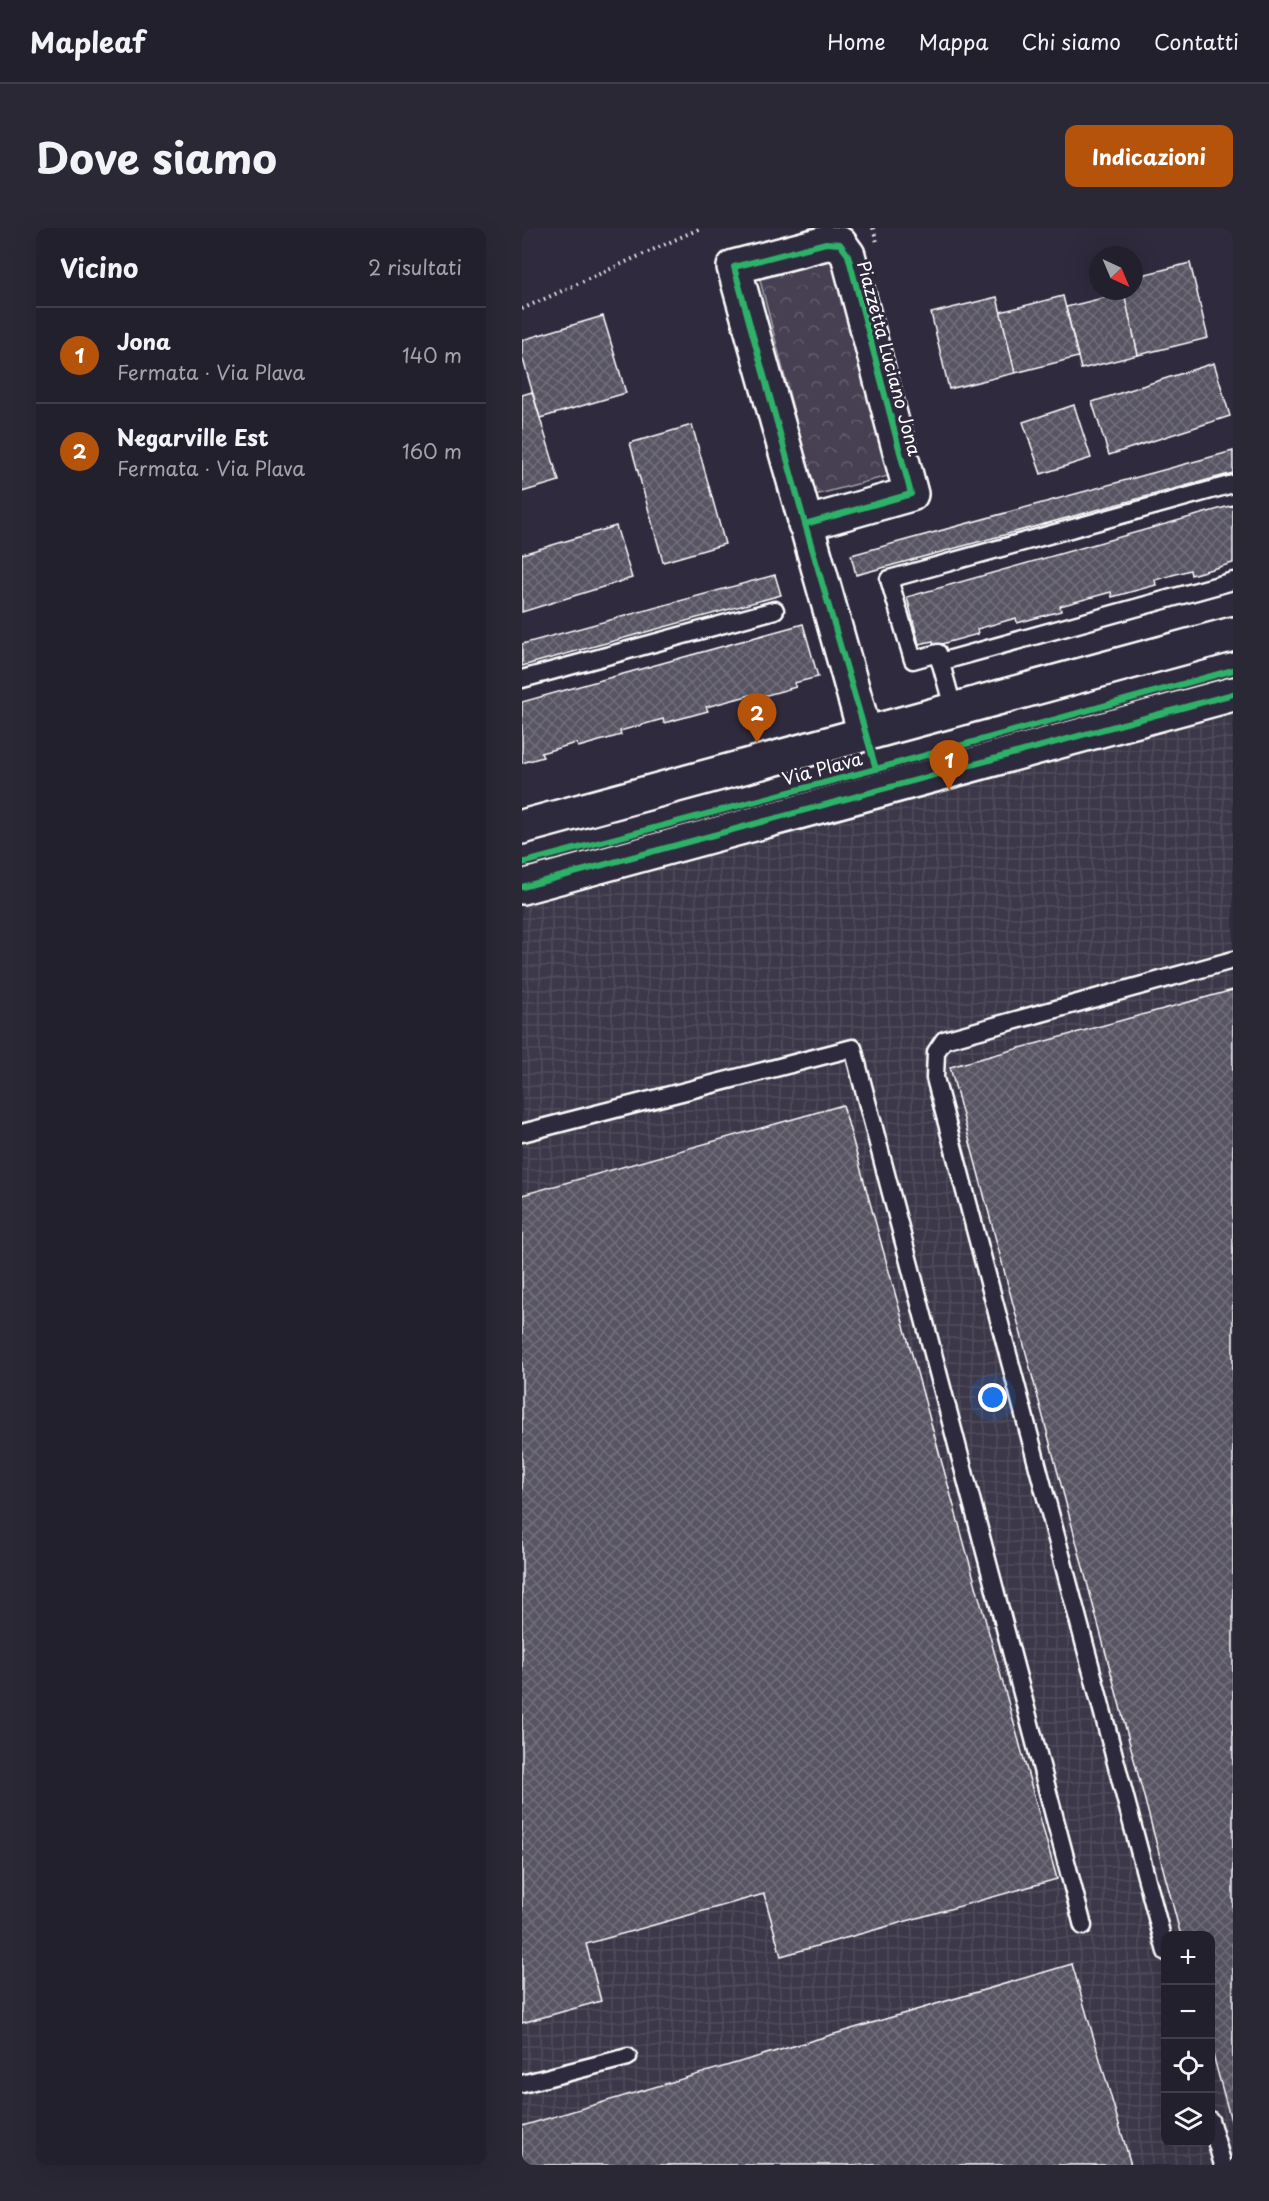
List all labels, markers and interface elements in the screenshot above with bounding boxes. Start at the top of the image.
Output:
text: Mapleaf [30,20,146,63]
text: Home [827,25,886,57]
text: Mappa [919,25,989,57]
text: Chi siamo [1022,25,1121,57]
text: Contatti [1154,25,1239,57]
text: Dove siamo [36,125,277,188]
button: Indicazioni [1065,125,1233,187]
north arrow [1089,246,1143,300]
text: Vicino [60,248,138,287]
text: 2 risultati [368,252,462,282]
street label: Piazzetta Luciano Jona [851,257,929,459]
text: Jona [117,324,171,357]
text: 1 [75,340,84,370]
text: 140 m [402,340,462,370]
text: Fermata · Via Plava [117,357,305,387]
text: Negarville Est [117,420,269,453]
text: 2 [72,436,87,466]
text: 160 m [402,436,462,466]
text: Fermata · Via Plava [117,453,305,483]
pin: 2 [738,694,776,743]
pin: 1 [930,740,968,790]
street label: Via Plava [779,744,866,792]
your location [978,1383,1007,1412]
map controls [1161,1931,1215,2147]
button: + [1161,1931,1215,1985]
button: − [1161,1985,1215,2039]
button: locate [1161,2039,1215,2093]
button: layers [1161,2093,1215,2147]

